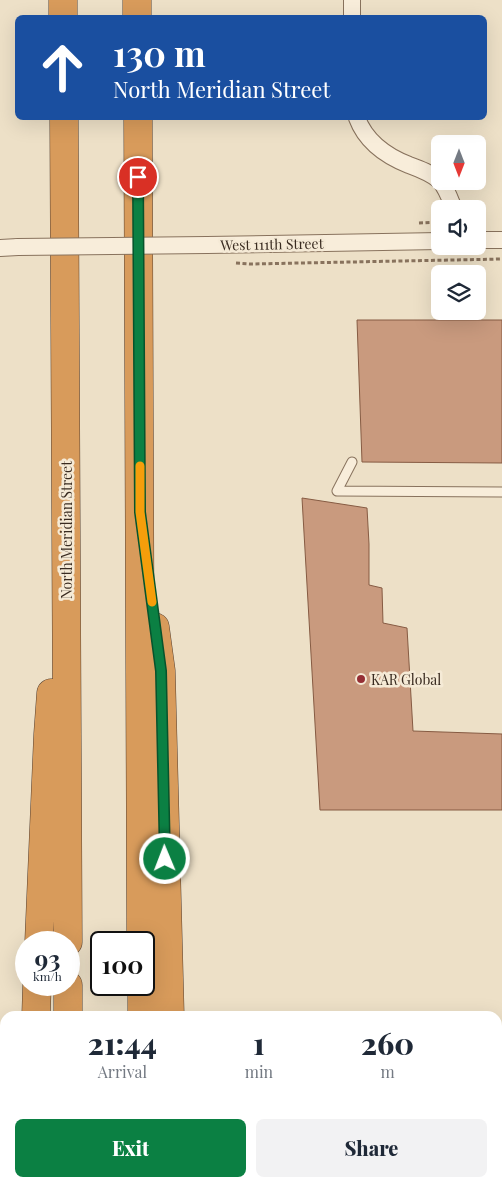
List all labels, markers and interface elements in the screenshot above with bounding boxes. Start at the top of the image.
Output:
text: 130 m [113,29,206,76]
icon: ahead [30,35,95,100]
text: North Meridian Street [113,74,330,104]
north arrow [431,135,486,190]
map controls [431,135,486,320]
pin [117,156,159,198]
icon: arrive [124,163,152,191]
button: sound [431,200,486,255]
street label: West 111th Street [219,234,325,254]
button: layers [431,265,486,320]
street label: North Meridian Street [57,460,76,599]
place label: KAR Global [371,670,441,689]
marker: KAR Global [355,673,367,685]
position arrow [138,832,190,884]
speed limit sign: 100 [90,931,155,996]
text: 93 [34,941,61,974]
text: km/h [33,968,62,984]
text: 21:44 [88,1023,157,1063]
text: 1 [253,1023,265,1063]
text: 260 [361,1023,414,1063]
text: Arrival [98,1061,147,1082]
text: min [245,1061,273,1082]
text: m [380,1061,395,1082]
button: Exit [15,1119,246,1177]
button: Share [256,1119,487,1177]

